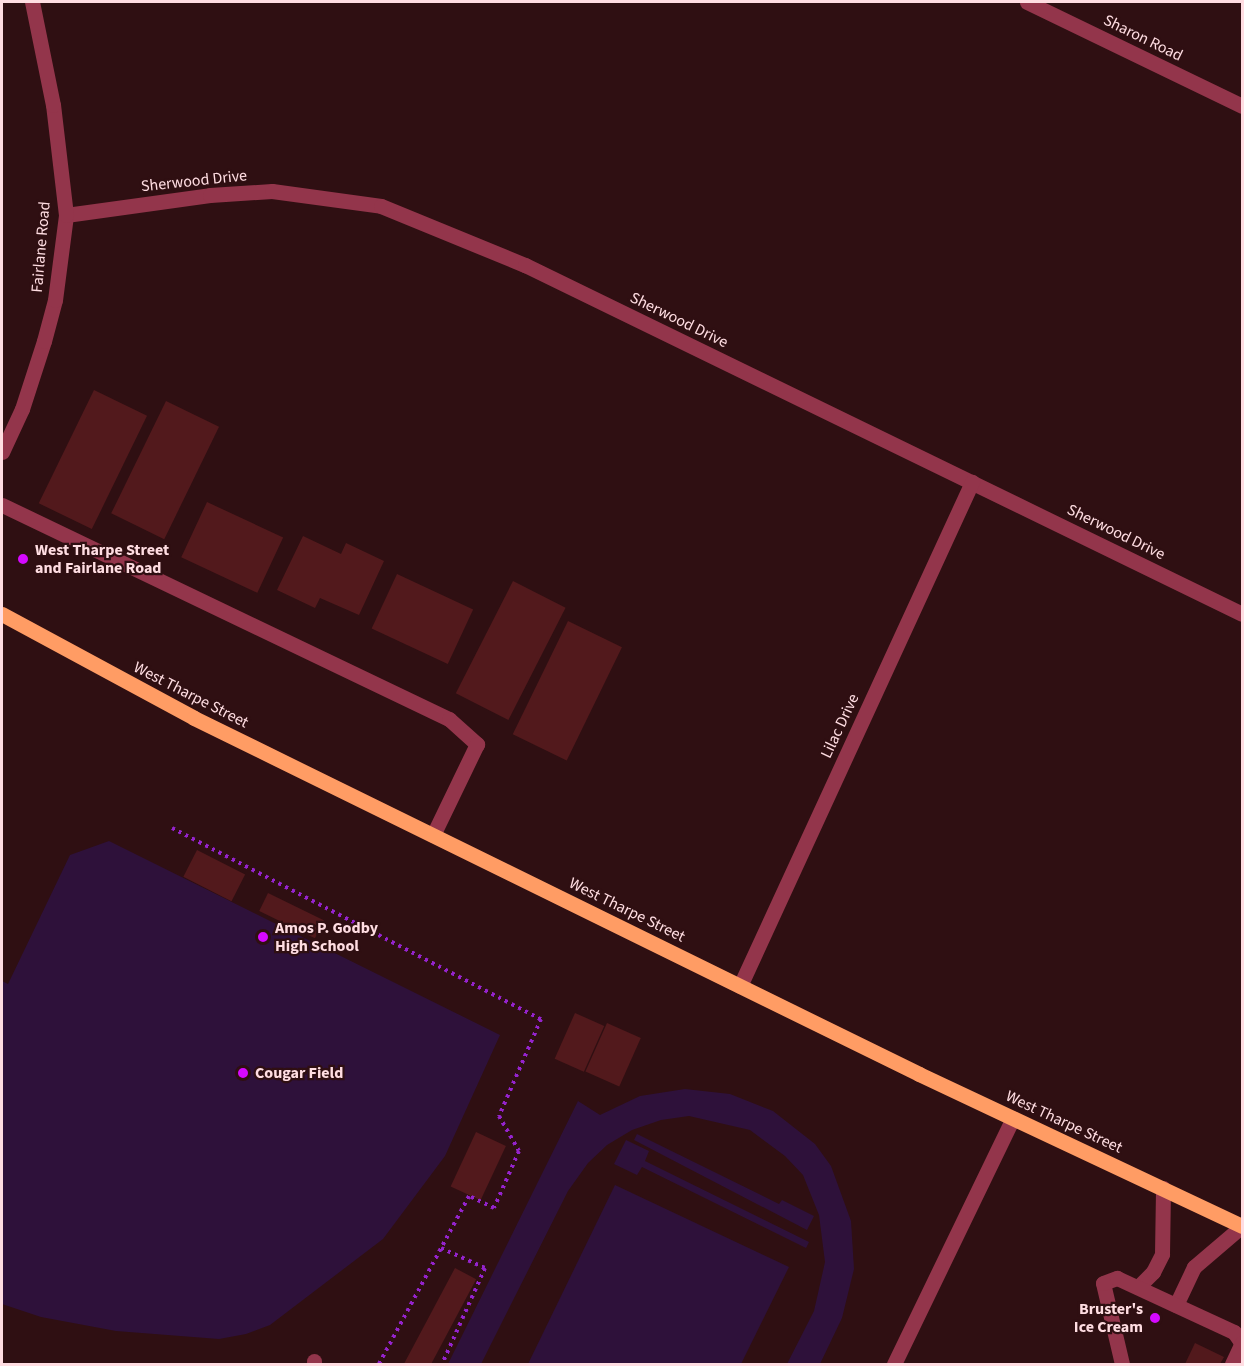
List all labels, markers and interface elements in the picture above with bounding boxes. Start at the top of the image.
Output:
street label: Sharon Road [1100,11,1186,65]
street label: Sherwood Drive [140,166,248,196]
street label: Fairlane Road [27,201,55,293]
street label: Sherwood Drive [627,288,731,352]
street label: Sherwood Drive [1064,500,1168,564]
place label: West Tharpe Street and Fairlane Road [35,540,169,578]
marker: West Tharpe Street and Fairlane Road [16,552,30,566]
street label: West Tharpe Street [130,658,252,732]
street label: Lilac Drive [817,691,863,761]
street label: West Tharpe Street [566,874,688,946]
place label: Amos P. Godby High School [275,918,378,956]
marker: Amos P. Godby High School [256,930,270,944]
place label: Cougar Field [255,1063,343,1083]
marker: Cougar Field [236,1066,250,1080]
street label: West Tharpe Street [1003,1087,1125,1157]
place label: Bruster's Ice Cream [1074,1299,1143,1337]
marker: Bruster's Ice Cream [1148,1311,1162,1325]

